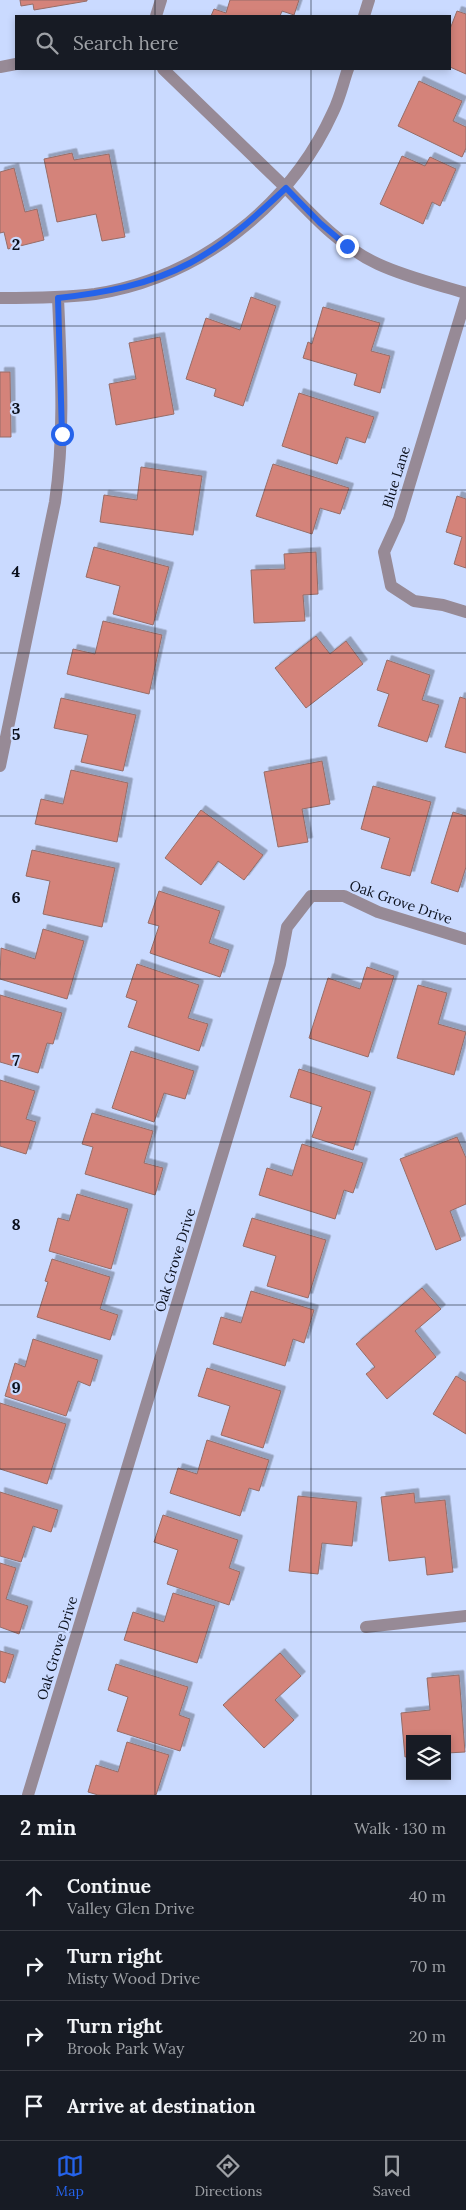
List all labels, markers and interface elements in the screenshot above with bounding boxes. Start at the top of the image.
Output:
search box [15,15,451,70]
icon: search [33,29,61,57]
text: Search here [73,31,179,55]
text: 2 [12,234,20,254]
route end [336,235,359,258]
text: 3 [12,398,21,418]
route start [51,423,74,446]
street label: Blue Lane [378,444,414,510]
text: 4 [12,561,21,581]
text: 5 [12,724,21,744]
street label: Oak Grove Drive [347,876,455,928]
text: 6 [11,887,21,907]
text: 7 [12,1050,20,1070]
street label: Oak Grove Drive [151,1206,199,1314]
text: 8 [11,1214,21,1234]
text: 9 [11,1377,21,1397]
street label: Oak Grove Drive [33,1594,81,1702]
map controls [406,1735,451,1780]
button: layers [406,1735,451,1780]
text: 2 min [20,1814,76,1841]
text: Walk · 130 m [354,1818,446,1838]
text: Continue [67,1874,151,1898]
icon: ahead [20,1882,48,1910]
text: 40 m [409,1886,446,1906]
text: Valley Glen Drive [67,1898,194,1918]
text: Turn right [67,1944,163,1968]
icon: right [20,1952,48,1980]
text: 70 m [410,1956,446,1976]
text: Misty Wood Drive [67,1968,200,1988]
text: Turn right [67,2014,163,2038]
icon: right [20,2022,48,2050]
text: 20 m [409,2026,446,2046]
text: Brook Park Way [67,2038,185,2058]
icon: arrive [20,2092,48,2120]
text: Arrive at destination [67,2094,256,2118]
tab: Map [55,2152,84,2200]
tab: Directions [194,2152,262,2200]
tab: Saved [373,2152,411,2200]

